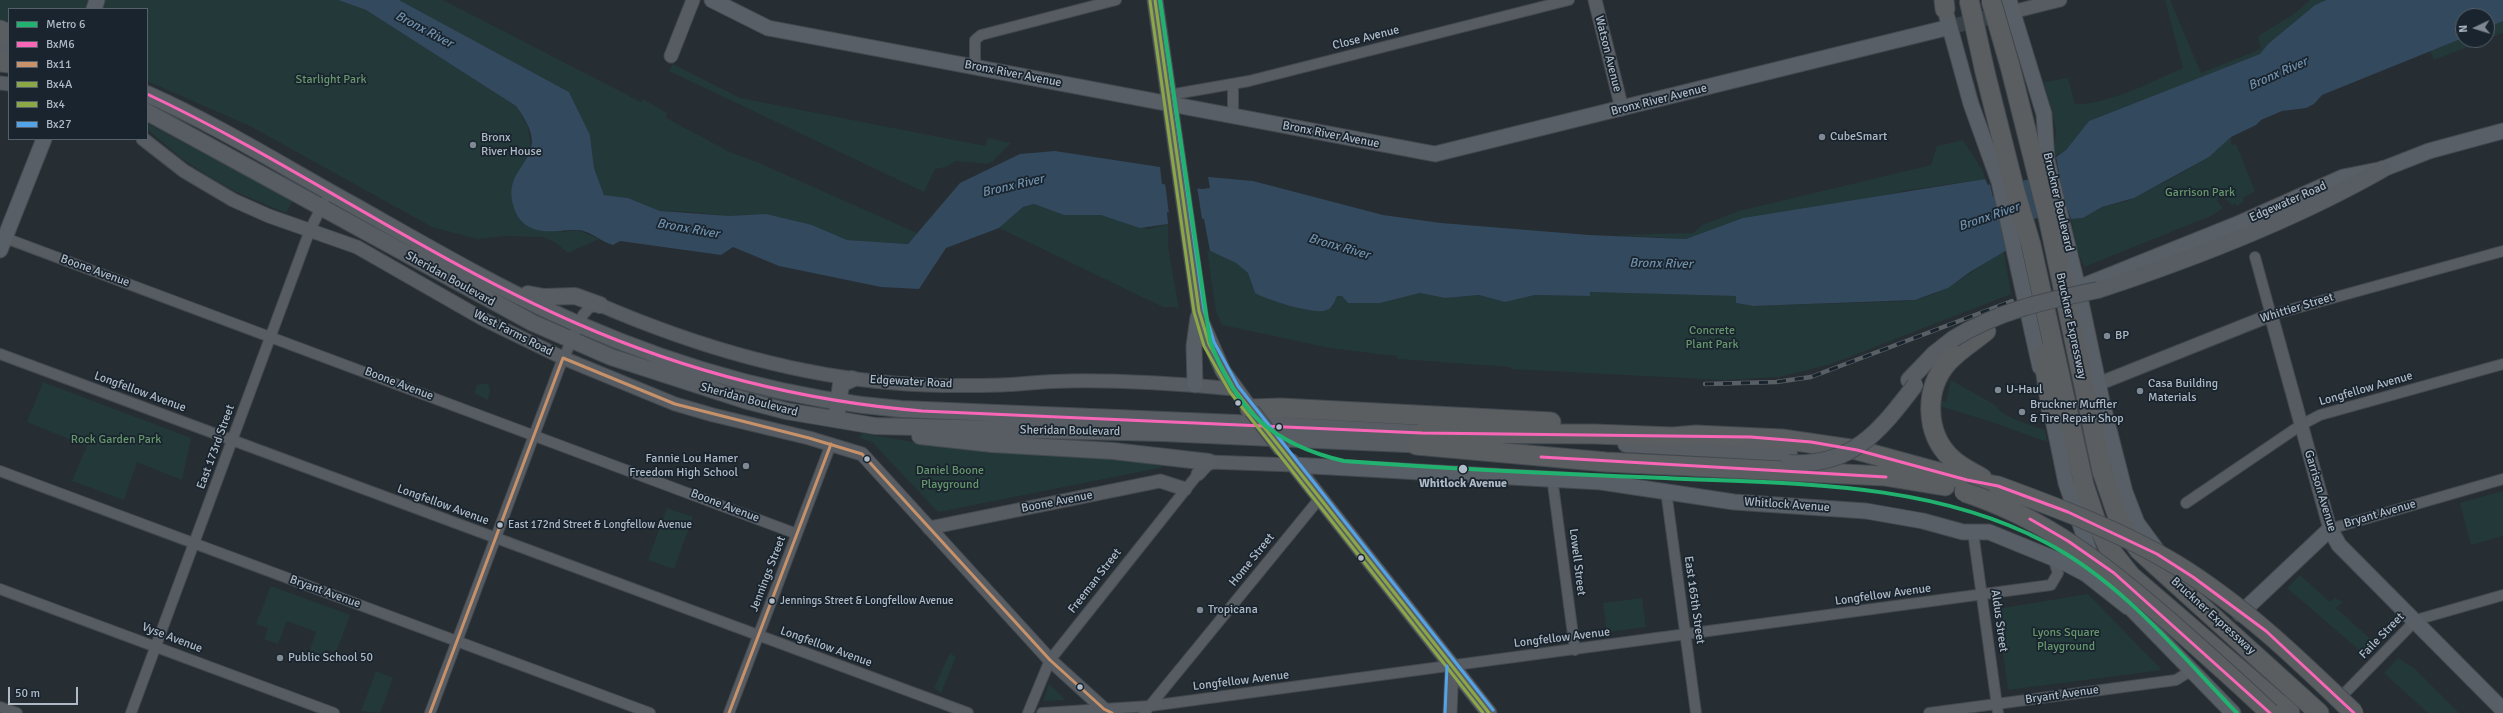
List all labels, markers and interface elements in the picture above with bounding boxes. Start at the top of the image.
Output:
legend [8,8,148,140]
water label: Bronx River [392,8,456,52]
north arrow [2455,8,2495,48]
street label: Watson Avenue [1592,14,1624,94]
text: Metro 6 [46,17,85,32]
street label: Close Avenue [1331,23,1401,53]
text: N [2457,25,2470,33]
text: BxM6 [46,37,75,52]
water label: Bronx River [2246,54,2310,94]
text: Bx11 [46,57,72,72]
street label: Bronx River Avenue [963,58,1063,90]
park label: Starlight Park [296,73,366,87]
text: Bx4A [46,77,72,92]
street label: Bronx River Avenue [1609,81,1709,119]
text: Bx4 [46,97,65,112]
text: Bx27 [46,117,72,132]
street label: Bronx River Avenue [1281,119,1381,151]
place label: CubeSmart [1830,130,1887,144]
place label: Bronx River House [481,131,542,159]
marker: CubeSmart [1817,132,1827,142]
marker: Bronx River House [468,140,478,150]
street label: Bruckner Boulevard [2040,151,2076,253]
water label: Bronx River [980,171,1046,201]
street label: Edgewater Road [2247,179,2329,225]
park label: Garrison Park [2165,186,2235,200]
water label: Bronx River [1957,199,2021,235]
water label: Bronx River [656,216,720,242]
water label: Bronx River [1307,231,1371,263]
street label: Sheridan Boulevard [403,248,497,310]
street label: Boone Avenue [58,252,132,290]
water label: Bronx River [1629,256,1693,272]
street label: Bruckner Expressway [2053,271,2089,381]
street label: Whittier Street [2259,290,2335,326]
street label: West Farms Road [471,307,555,359]
park label: Concrete Plant Park [1686,324,1738,352]
place label: BP [2115,329,2129,343]
marker: BP [2102,331,2112,341]
street label: Boone Avenue [363,364,435,404]
street label: Longfellow Avenue [92,369,188,415]
street label: Longfellow Avenue [2318,369,2414,409]
street label: Edgewater Road [869,373,953,391]
place label: Casa Building Materials [2148,377,2218,405]
street label: Sheridan Boulevard [699,380,799,420]
place label: U-Haul [2006,383,2042,397]
marker: U-Haul [1993,385,2003,395]
marker: Casa Building Materials [2135,386,2145,396]
unlabelled marker [1233,398,1243,408]
place label: Bruckner Muffler & Tire Repair Shop [2030,398,2124,426]
street label: East 173rd Street [194,403,238,491]
marker: Bruckner Muffler & Tire Repair Shop [2017,407,2027,417]
unlabelled marker [1274,422,1284,432]
street label: Sheridan Boulevard [1020,423,1120,439]
park label: Rock Garden Park [71,433,161,447]
street label: Garrison Avenue [2301,449,2339,533]
place label: Fannie Lou Hamer Freedom High School [629,452,738,480]
unlabelled marker [862,454,872,464]
marker: Fannie Lou Hamer Freedom High School [741,461,751,471]
marker: Whitlock Avenue [1457,463,1469,475]
park label: Daniel Boone Playground [916,464,984,492]
place label: Whitlock Avenue [1419,477,1507,491]
street label: Longfellow Avenue [395,482,491,528]
street label: Boone Avenue [689,486,761,526]
street label: Boone Avenue [1020,488,1094,516]
street label: Whitlock Avenue [1744,495,1830,515]
street label: Bryant Avenue [2342,497,2418,531]
place label: East 172nd Street & Longfellow Avenue [508,518,692,532]
marker: East 172nd Street & Longfellow Avenue [495,520,505,530]
street label: Lowell Street [1566,528,1588,596]
street label: Home Street [1226,531,1278,589]
street label: Jennings Street [747,534,789,614]
street label: Freeman Street [1065,546,1125,616]
unlabelled marker [1356,553,1366,563]
street label: East 165th Street [1681,555,1707,645]
street label: Bryant Avenue [288,573,362,611]
street label: Bruckner Expressway [2168,574,2258,658]
street label: Longfellow Avenue [1834,581,1932,609]
street label: Aldus Street [1988,589,2010,653]
place label: Jennings Street & Longfellow Avenue [780,594,954,608]
marker: Jennings Street & Longfellow Avenue [767,596,777,606]
place label: Tropicana [1208,603,1258,617]
marker: Tropicana [1195,605,1205,615]
street label: Faile Street [2356,610,2408,662]
street label: Vyse Avenue [140,620,204,656]
street label: Longfellow Avenue [778,624,874,670]
street label: Longfellow Avenue [1513,625,1611,651]
park label: Lyons Square Playground [2032,626,2100,654]
place label: Public School 50 [288,651,373,665]
marker: Public School 50 [275,653,285,663]
street label: Longfellow Avenue [1192,668,1290,694]
scale bar [10,679,80,705]
unlabelled marker [1075,682,1085,692]
street label: Bryant Avenue [2024,683,2100,707]
text: 50 m [15,686,40,701]

